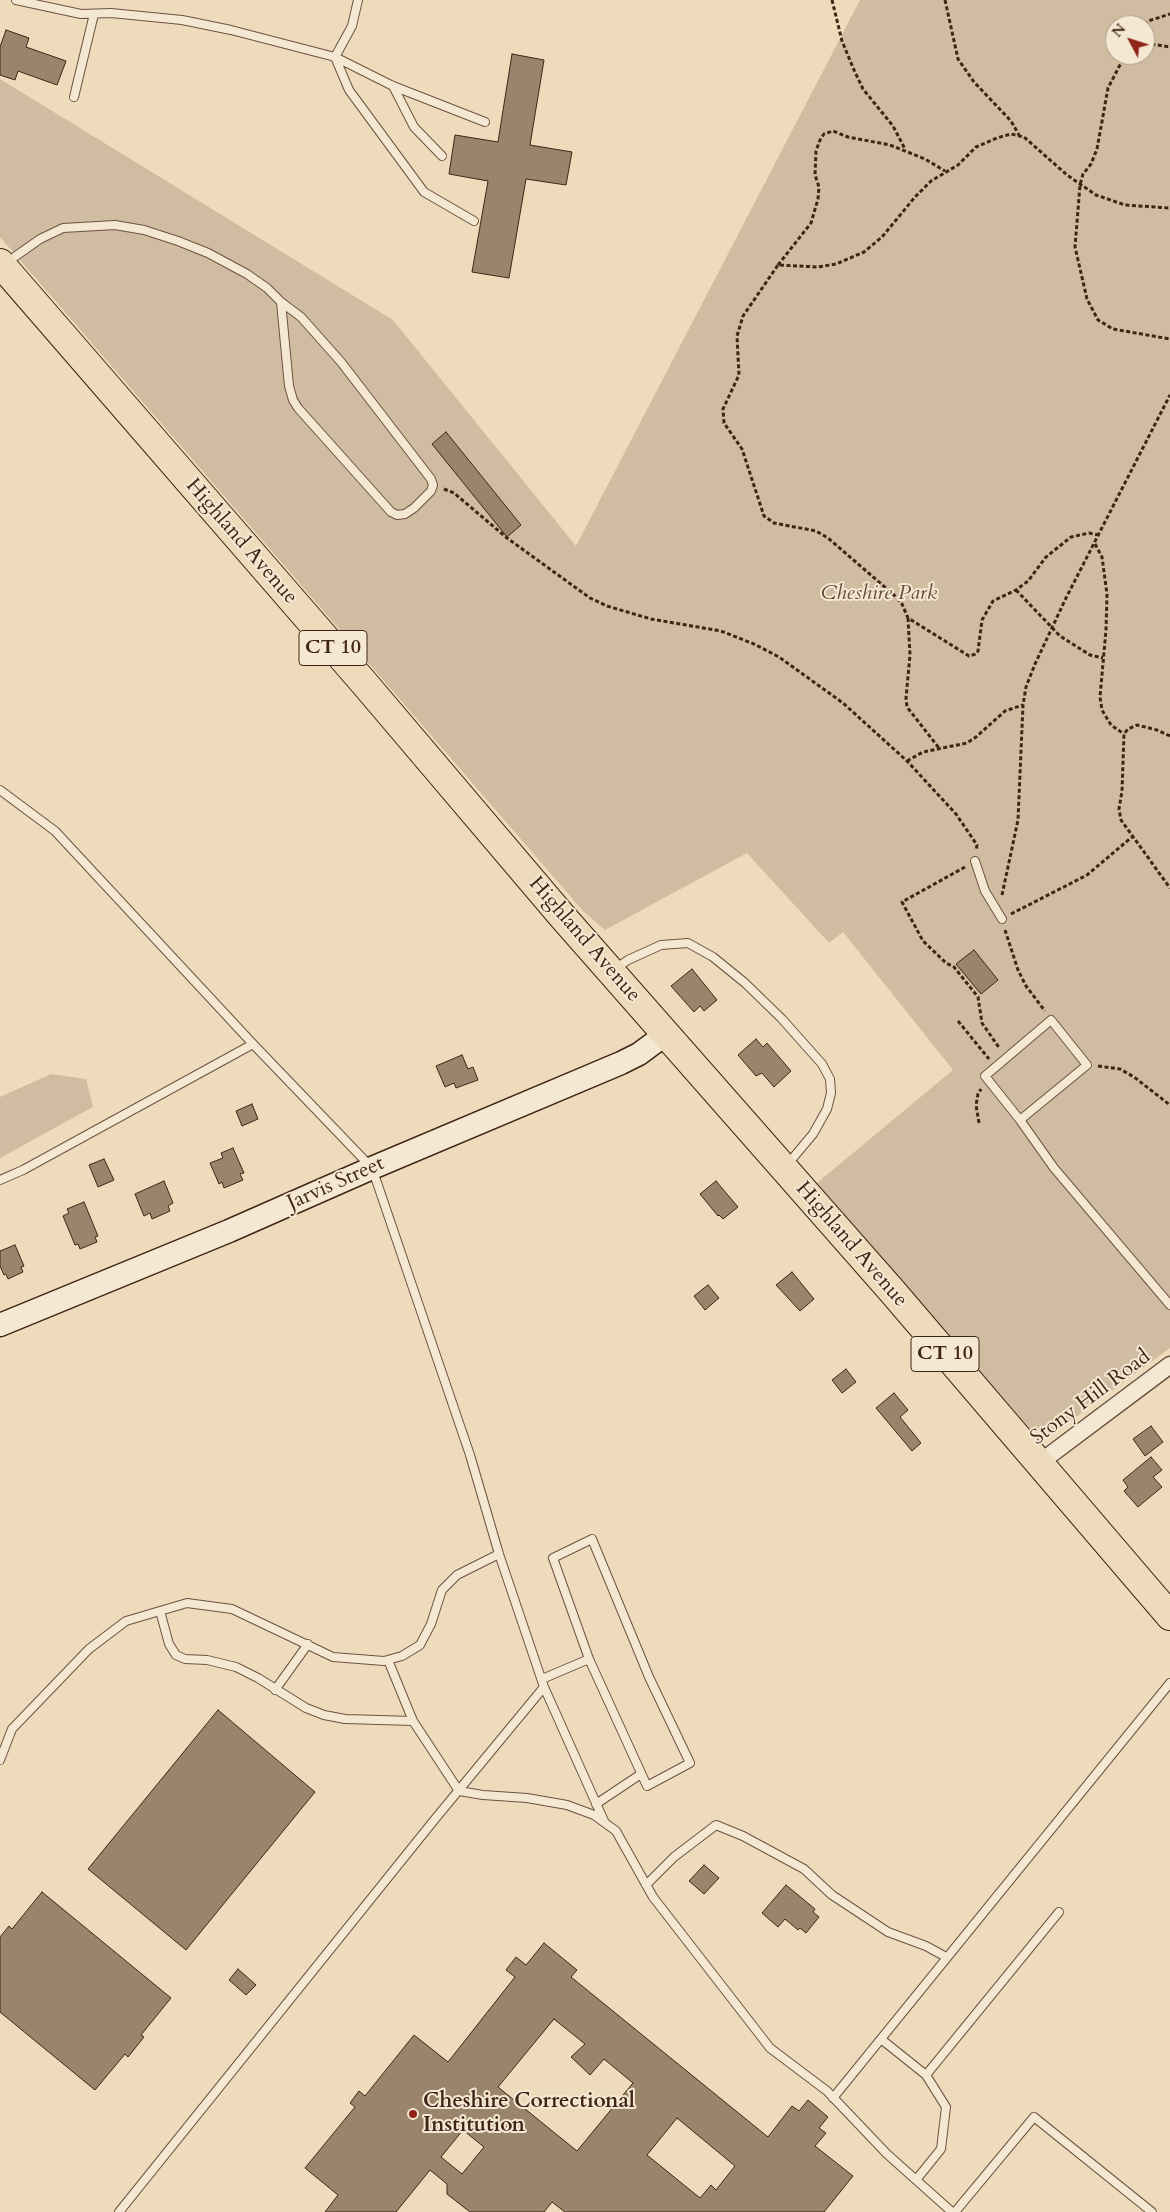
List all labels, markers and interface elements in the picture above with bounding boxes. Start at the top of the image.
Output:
north arrow [1105,15,1155,65]
text: N [1108,20,1130,41]
street label: Highland Avenue [180,474,302,610]
park label: Cheshire Park [821,581,937,607]
road number: CT 10 [299,630,367,666]
street label: Highland Avenue [523,872,645,1008]
street label: Jarvis Street [284,1151,388,1217]
street label: Highland Avenue [790,1177,912,1313]
road number: CT 10 [911,1336,979,1372]
street label: Stony Hill Road [1026,1345,1156,1451]
place label: Cheshire Correctional Institution [423,2089,635,2139]
marker: Cheshire Correctional Institution [407,2108,419,2120]

